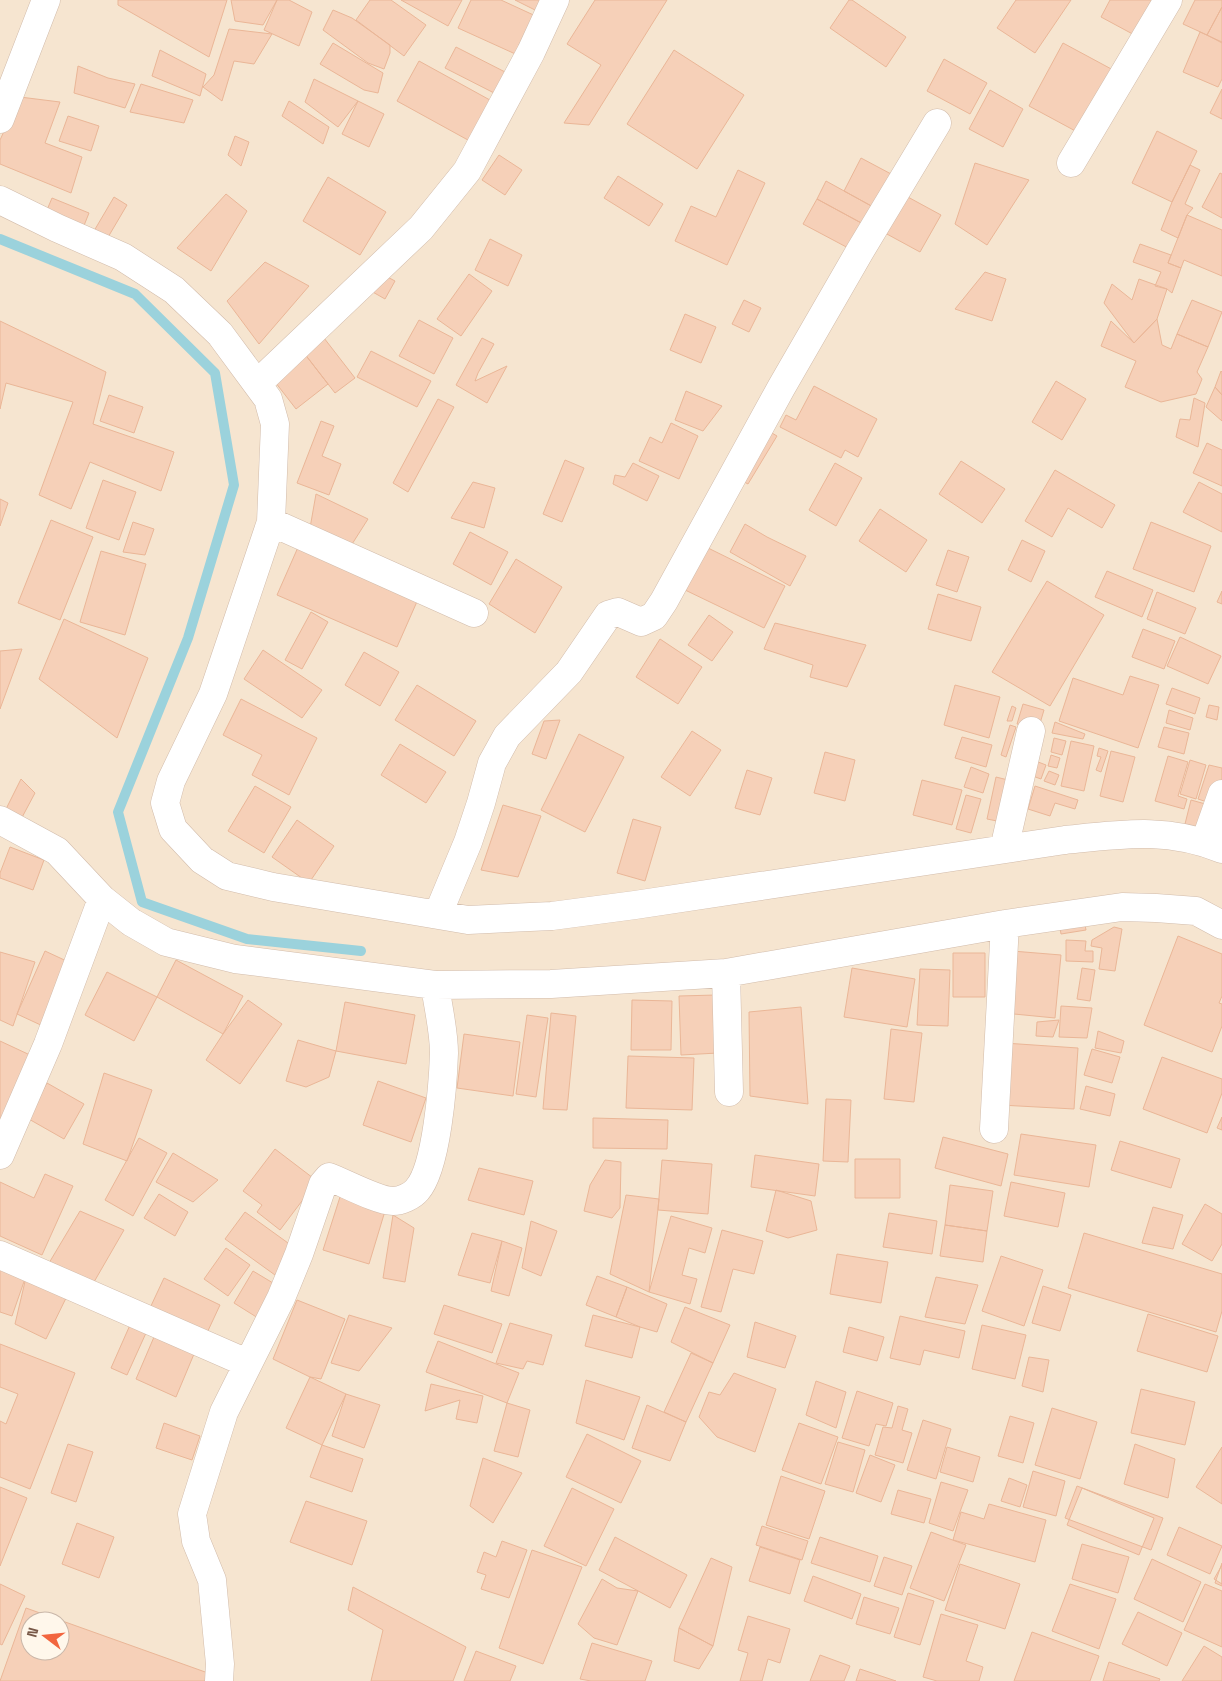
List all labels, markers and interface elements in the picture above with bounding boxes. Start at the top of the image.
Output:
north arrow [20,1611,70,1661]
text: N [23,1625,42,1639]

